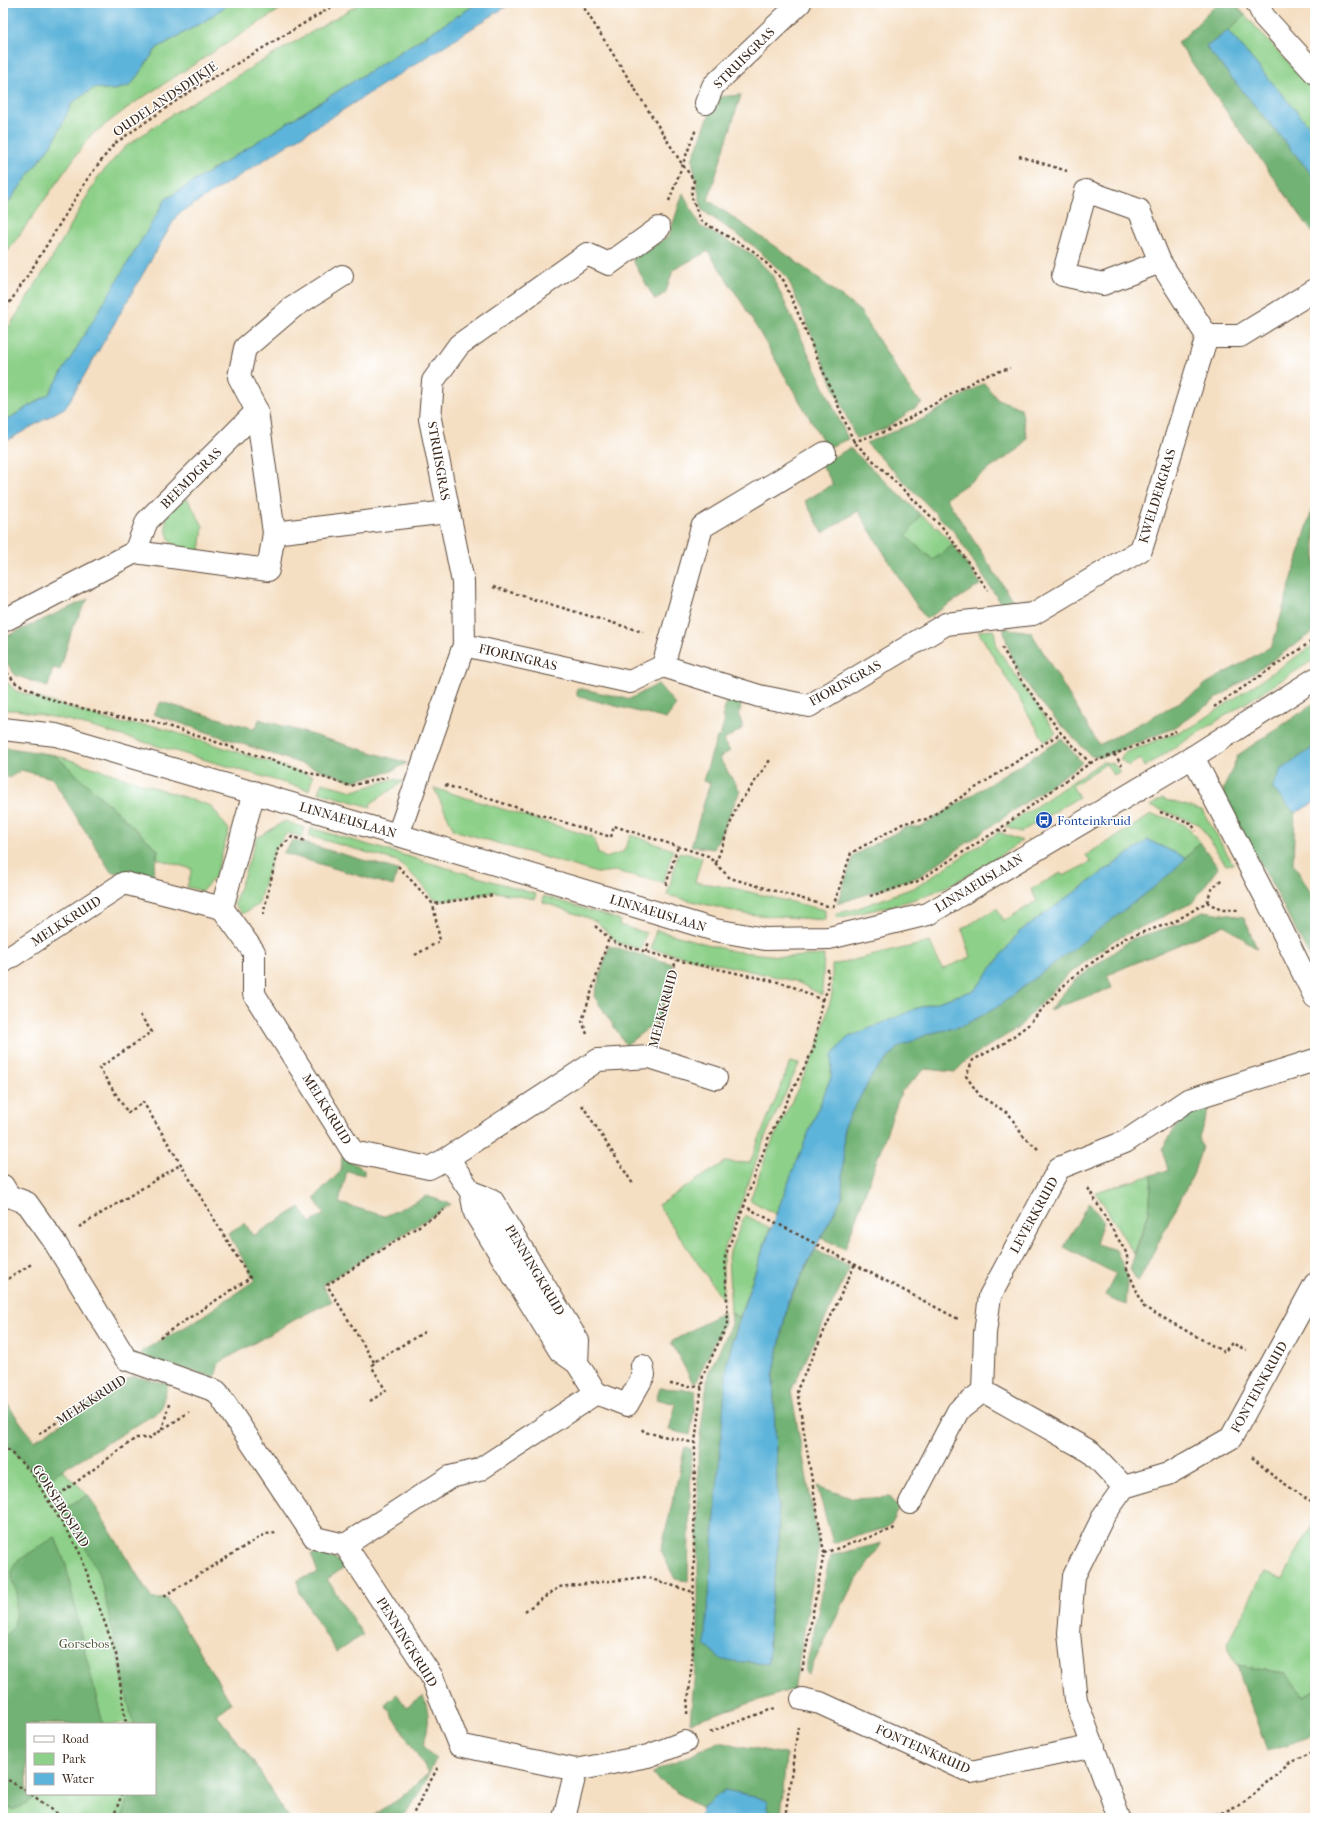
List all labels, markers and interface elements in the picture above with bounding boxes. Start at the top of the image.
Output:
street label: STRUISGRAS [710,24,778,92]
street label: OUDELANDSDIJKJE [110,58,220,140]
street label: STRUISGRAS [425,420,453,502]
street label: BEEMDGRAS [157,444,225,512]
street label: KWELDERGRAS [1135,447,1179,545]
street label: FIORINGRAS [477,641,559,673]
street label: FIORINGRAS [806,657,884,709]
street label: LINNAEUSLAAN [298,799,398,841]
bus stop icon: Fonteinkruid [1034,810,1054,830]
place label: Fonteinkruid [1057,813,1132,828]
street label: LINNAEUSLAAN [932,851,1026,915]
street label: LINNAEUSLAAN [608,891,708,935]
street label: MELKKRUID [28,893,104,949]
street label: MELKKRUID [645,968,681,1050]
street label: MELKKRUID [299,1071,355,1147]
street label: LEVERKRUID [1007,1174,1061,1256]
street label: PENNINGKRUID [502,1222,568,1318]
street label: FONTEINKRUID [1228,1339,1290,1435]
street label: MELKKRUID [53,1372,129,1428]
street label: GORSEBOSPAD [30,1462,92,1550]
street label: PENNINGKRUID [373,1594,441,1690]
park label: Gorsebos [59,1636,110,1651]
street label: FONTEINKRUID [873,1721,973,1777]
legend [26,1723,156,1795]
text: Road [62,1732,89,1746]
text: Park [62,1752,87,1766]
text: Water [61,1772,95,1786]

